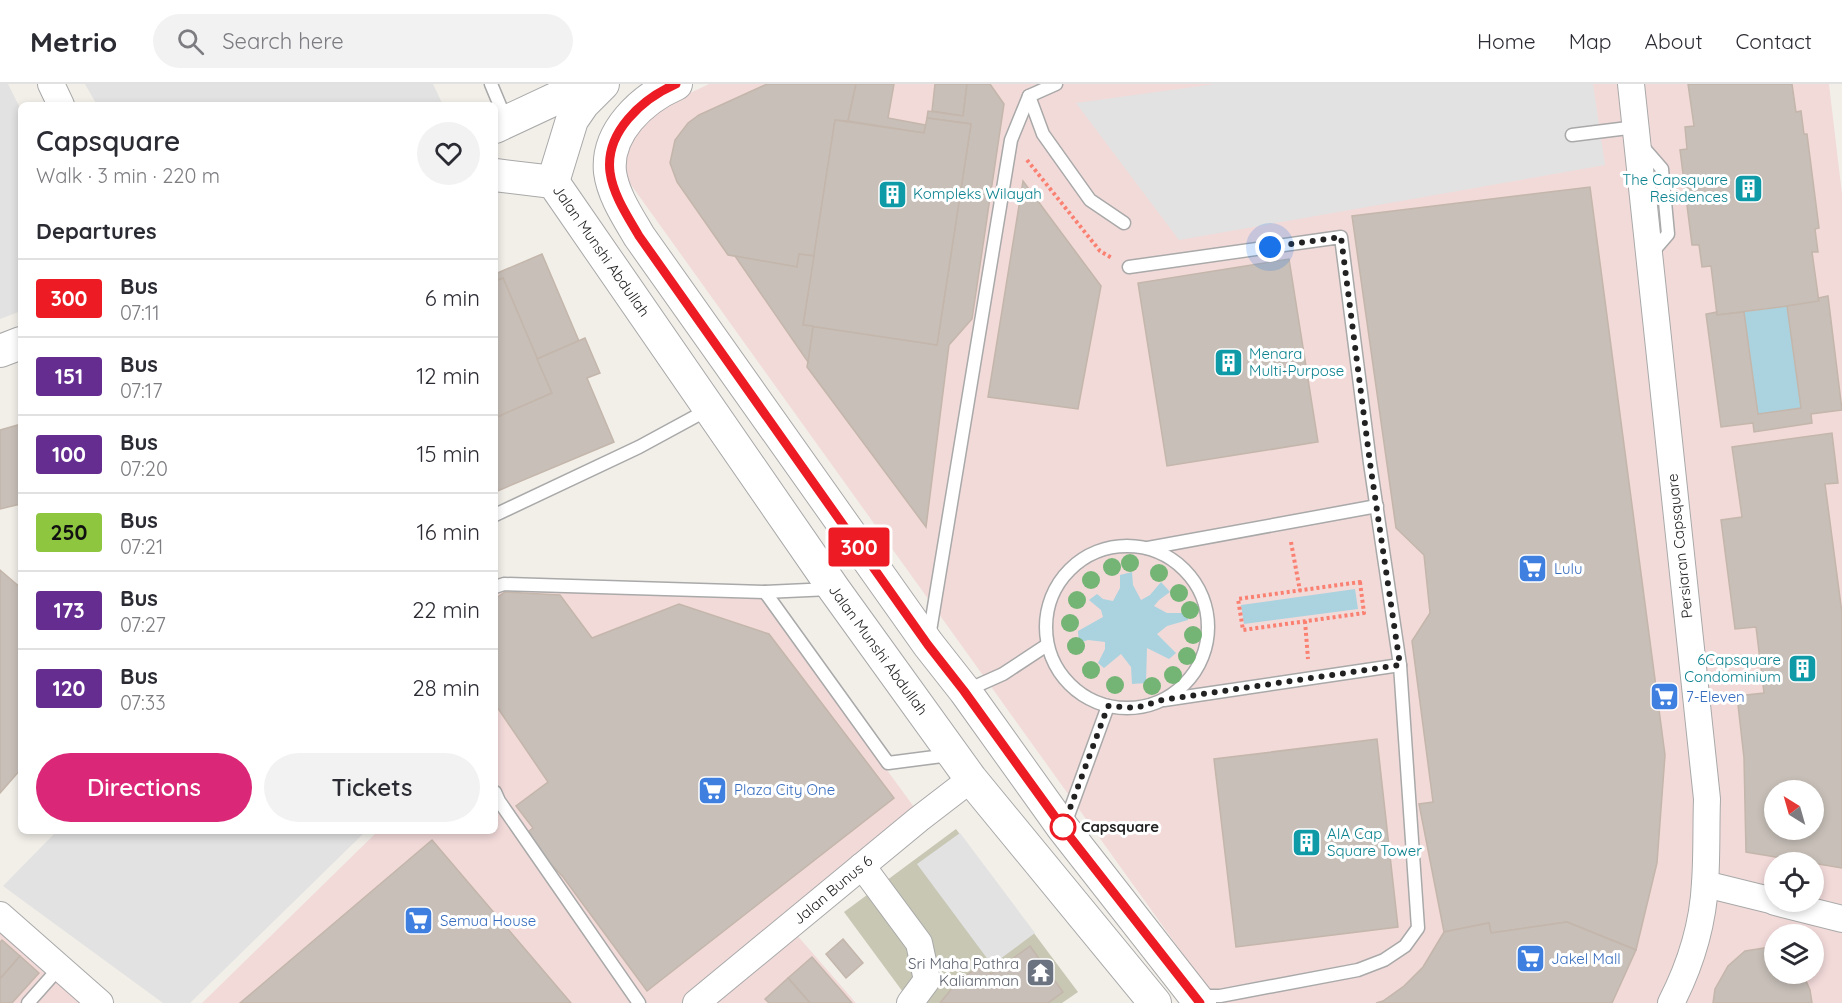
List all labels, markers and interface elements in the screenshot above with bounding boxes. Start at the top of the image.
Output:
search box [153,14,573,68]
text: Metrio [30,24,117,59]
icon: search [174,25,207,58]
text: Search here [222,27,344,55]
text: Home [1477,28,1536,54]
text: Map [1569,28,1612,54]
text: About [1645,28,1703,54]
text: Contact [1736,28,1812,54]
button: heart [417,122,480,185]
text: Capsquare [36,123,180,158]
text: Walk · 3 min · 220 m [36,163,220,188]
place label: The Capsquare Residences [1622,170,1728,206]
building icon: The Capsquare Residences [1733,173,1765,205]
building icon: Kompleks Wilayah [876,178,908,210]
street label: Jalan Munshi Abdullah [549,181,654,320]
place label: Kompleks Wilayah [913,184,1042,203]
text: Departures [36,217,157,245]
your location [1255,232,1285,262]
text: Bus [120,272,158,300]
text: 6 min [425,284,480,312]
text: 300 [50,285,88,311]
text: 07:11 [120,300,160,325]
place label: Menara Multi-Purpose [1249,344,1344,380]
building icon: Menara Multi-Purpose [1212,347,1244,379]
text: Bus [120,350,158,378]
text: 12 min [416,362,480,390]
text: 151 [55,363,83,389]
text: 07:17 [120,378,162,403]
text: Bus [120,428,158,456]
text: 15 min [416,440,480,468]
text: 100 [52,441,86,467]
text: 07:20 [120,456,168,481]
street label: Persiaran Capsquare [1662,473,1697,619]
text: Bus [120,506,158,534]
text: 16 min [417,518,480,546]
text: 250 [51,519,87,545]
line badge: 300 [824,528,894,566]
text: 07:21 [120,534,163,559]
text: 300 [840,534,878,560]
supermarket icon: Lulu [1517,553,1549,585]
place label: Lulu [1554,559,1582,578]
street label: Jalan Munshi Abdullah [825,581,932,719]
text: Bus [120,584,158,612]
text: 22 min [412,596,480,624]
text: 173 [54,597,84,623]
text: 07:27 [120,612,166,637]
place label: 6Capsquare Condominium [1684,650,1781,686]
building icon: 6Capsquare Condominium [1786,653,1818,685]
text: Bus [120,662,158,690]
text: 28 min [412,674,480,702]
text: 120 [52,675,86,701]
supermarket icon: 7-Eleven [1649,681,1681,713]
place label: 7-Eleven [1686,687,1745,706]
text: 07:33 [120,690,166,715]
button: Directions [36,753,252,822]
button: Tickets [264,753,480,822]
supermarket icon: Plaza City One [697,774,729,806]
place label: Plaza City One [734,780,835,799]
north arrow [1764,780,1824,840]
map controls [1764,780,1824,984]
marker: Capsquare [1050,814,1076,840]
place label: Capsquare [1081,817,1159,836]
place label: AIA Cap Square Tower [1327,824,1422,860]
building icon: AIA Cap Square Tower [1290,827,1322,859]
street label: Jalan Bunus 6 [789,851,876,928]
button: locate [1764,852,1824,912]
supermarket icon: Semua House [403,905,435,937]
place label: Semua House [440,911,536,930]
button: layers [1764,924,1824,984]
supermarket icon: Jakel Mall [1514,943,1546,975]
place label: Jakel Mall [1551,949,1621,968]
place label: Sri Maha Pathra Kaliamman [908,954,1019,990]
temple icon: Sri Maha Pathra Kaliamman [1024,957,1056,989]

